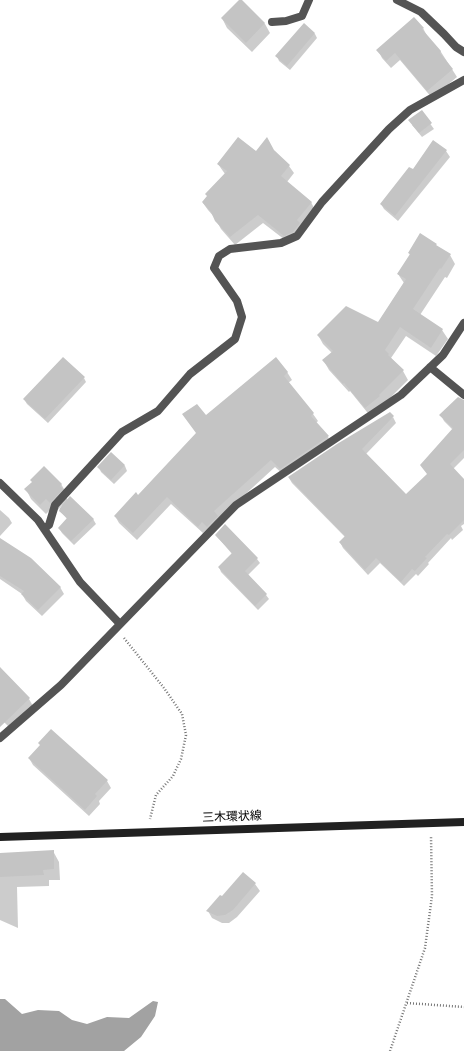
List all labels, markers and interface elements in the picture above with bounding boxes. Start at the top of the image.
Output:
street label: 三木環状線 [202,809,262,825]

